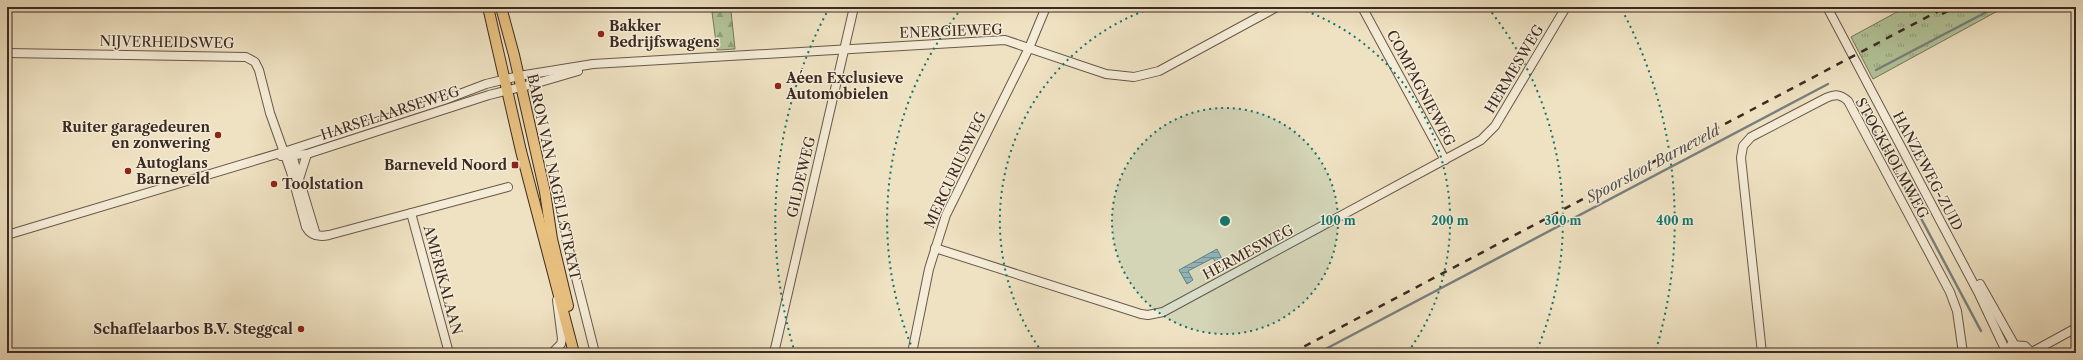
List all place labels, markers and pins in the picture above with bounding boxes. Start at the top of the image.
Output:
place label: Bakker Bedrijfswagens [609,17,719,51]
marker: Bakker Bedrijfswagens [596,29,606,39]
place label: Aéen Exclusieve Automobielen [785,69,903,103]
marker: Aéen Exclusieve Automobielen [773,81,783,91]
place label: Ruiter garagedeuren en zonwering [62,118,211,152]
marker: Ruiter garagedeuren en zonwering [213,130,223,140]
place label: Autoglans Barneveld [135,154,211,188]
place label: Barneveld Noord [384,156,508,174]
marker: Barneveld Noord [510,160,520,170]
marker: Autoglans Barneveld [123,166,133,176]
place label: Toolstation [282,175,364,193]
marker: Toolstation [269,179,279,189]
centre of rings [1218,214,1232,228]
place label: Schaffelaarbos B.V. Steggcal [93,320,293,338]
marker: Schaffelaarbos B.V. Steggcal [296,324,306,334]

